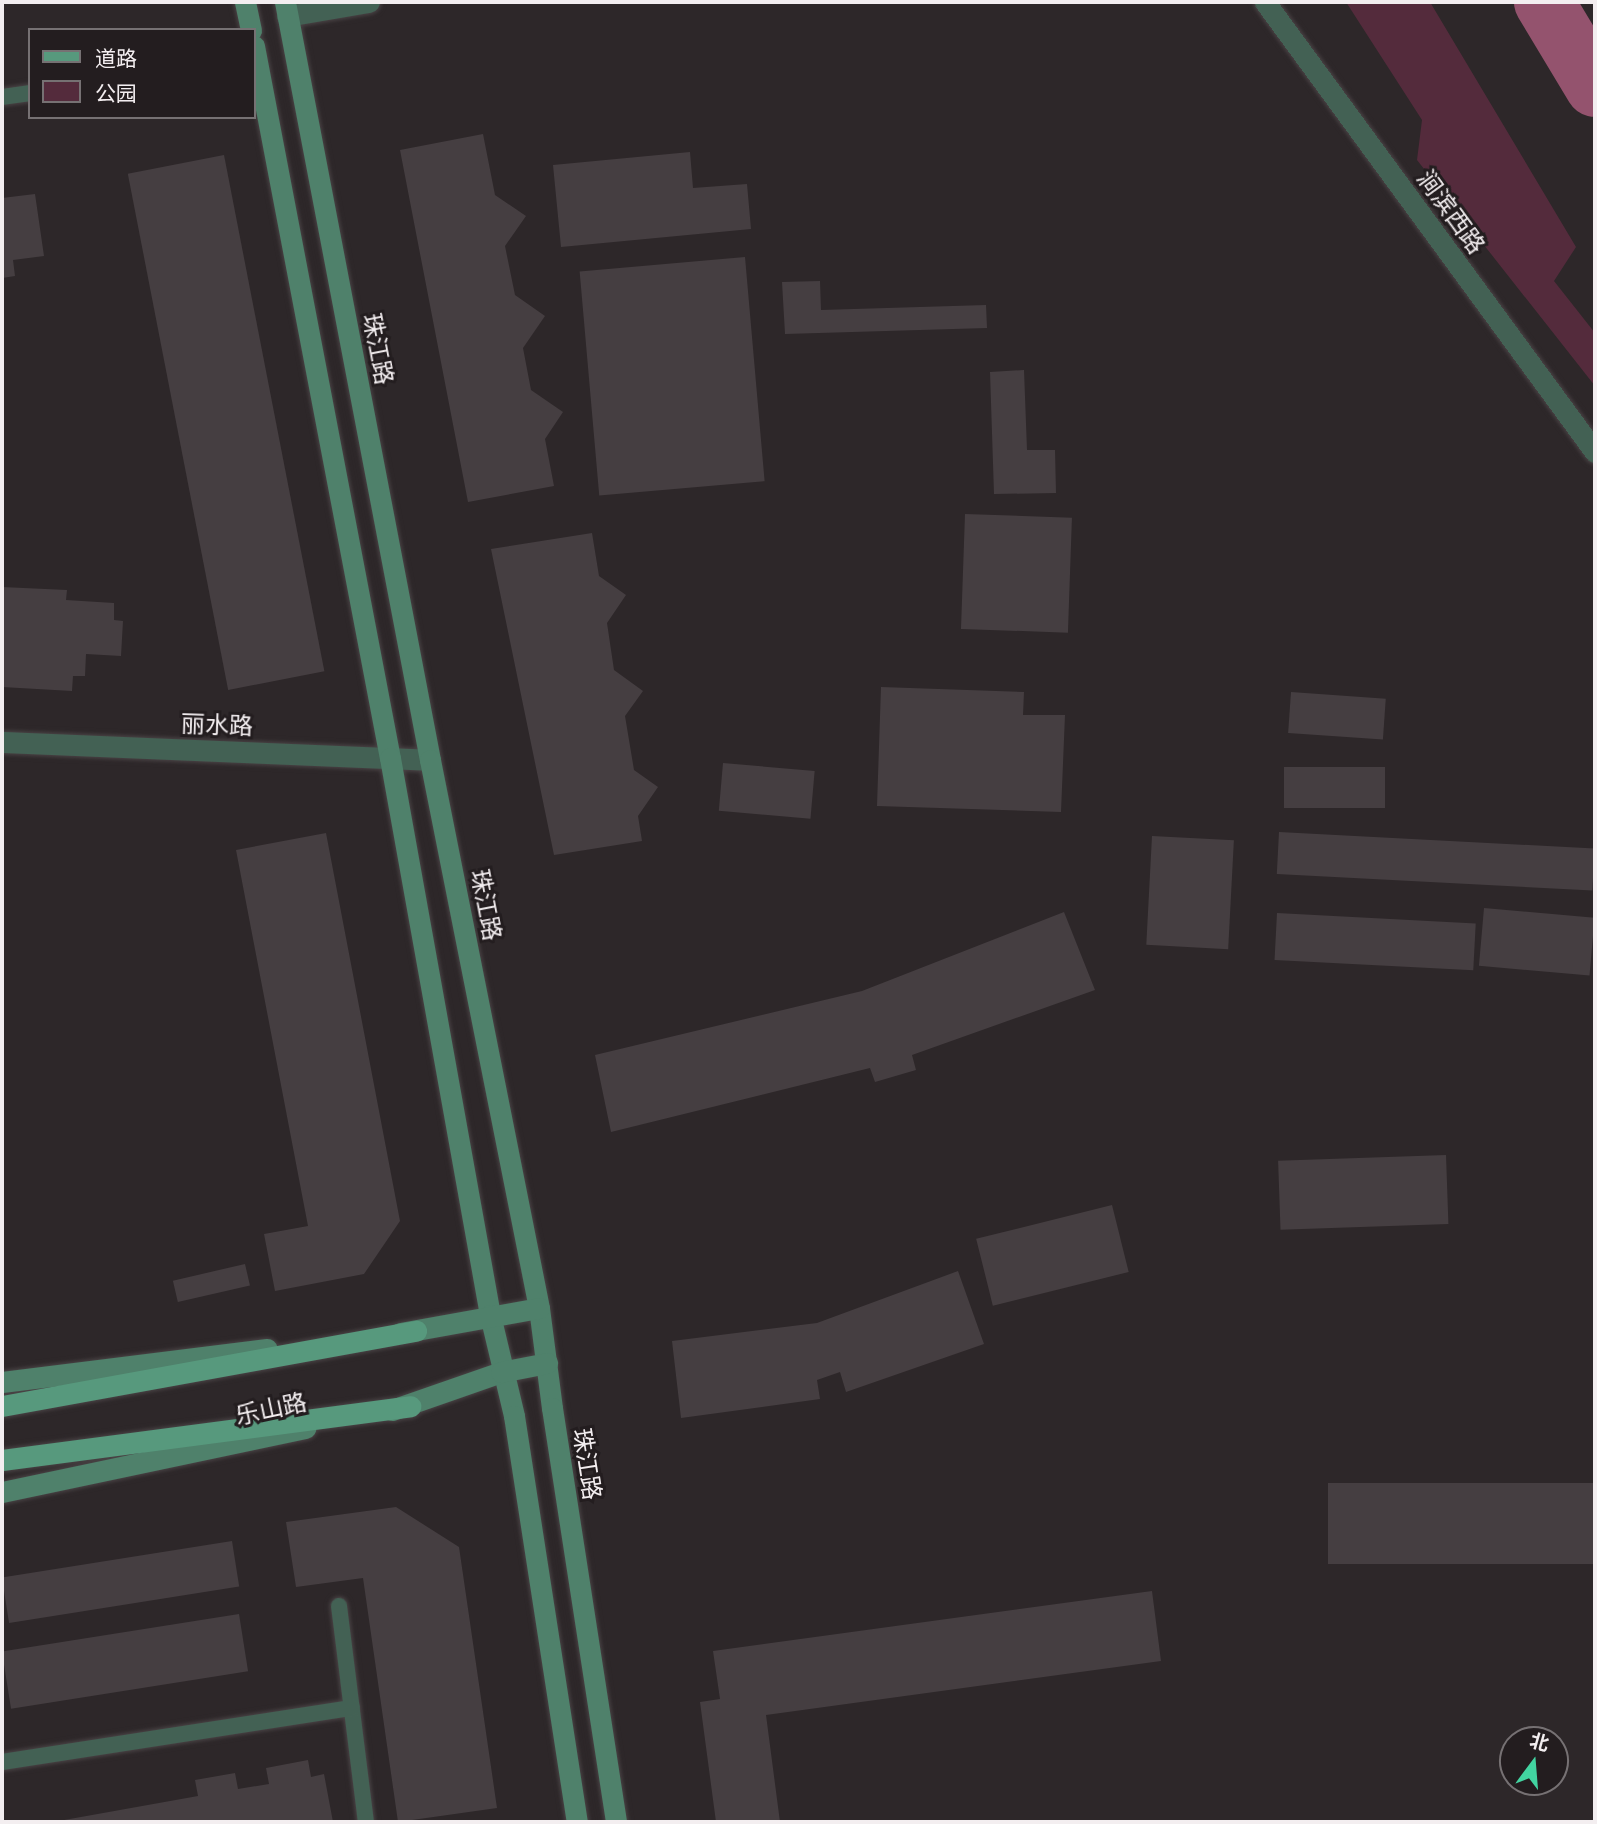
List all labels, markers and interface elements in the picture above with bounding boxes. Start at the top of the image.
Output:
legend [28,28,256,119]
text: 道路 [95,46,137,71]
text: 公园 [95,81,137,106]
street label: 涧滨西路 [1411,165,1491,259]
street label: 珠江路 [357,311,399,387]
street label: 丽水路 [181,709,253,741]
street label: 珠江路 [465,867,507,943]
street label: 乐山路 [233,1387,309,1431]
street label: 珠江路 [567,1426,607,1502]
north arrow [1499,1726,1569,1796]
text: 北 [1527,1729,1552,1756]

